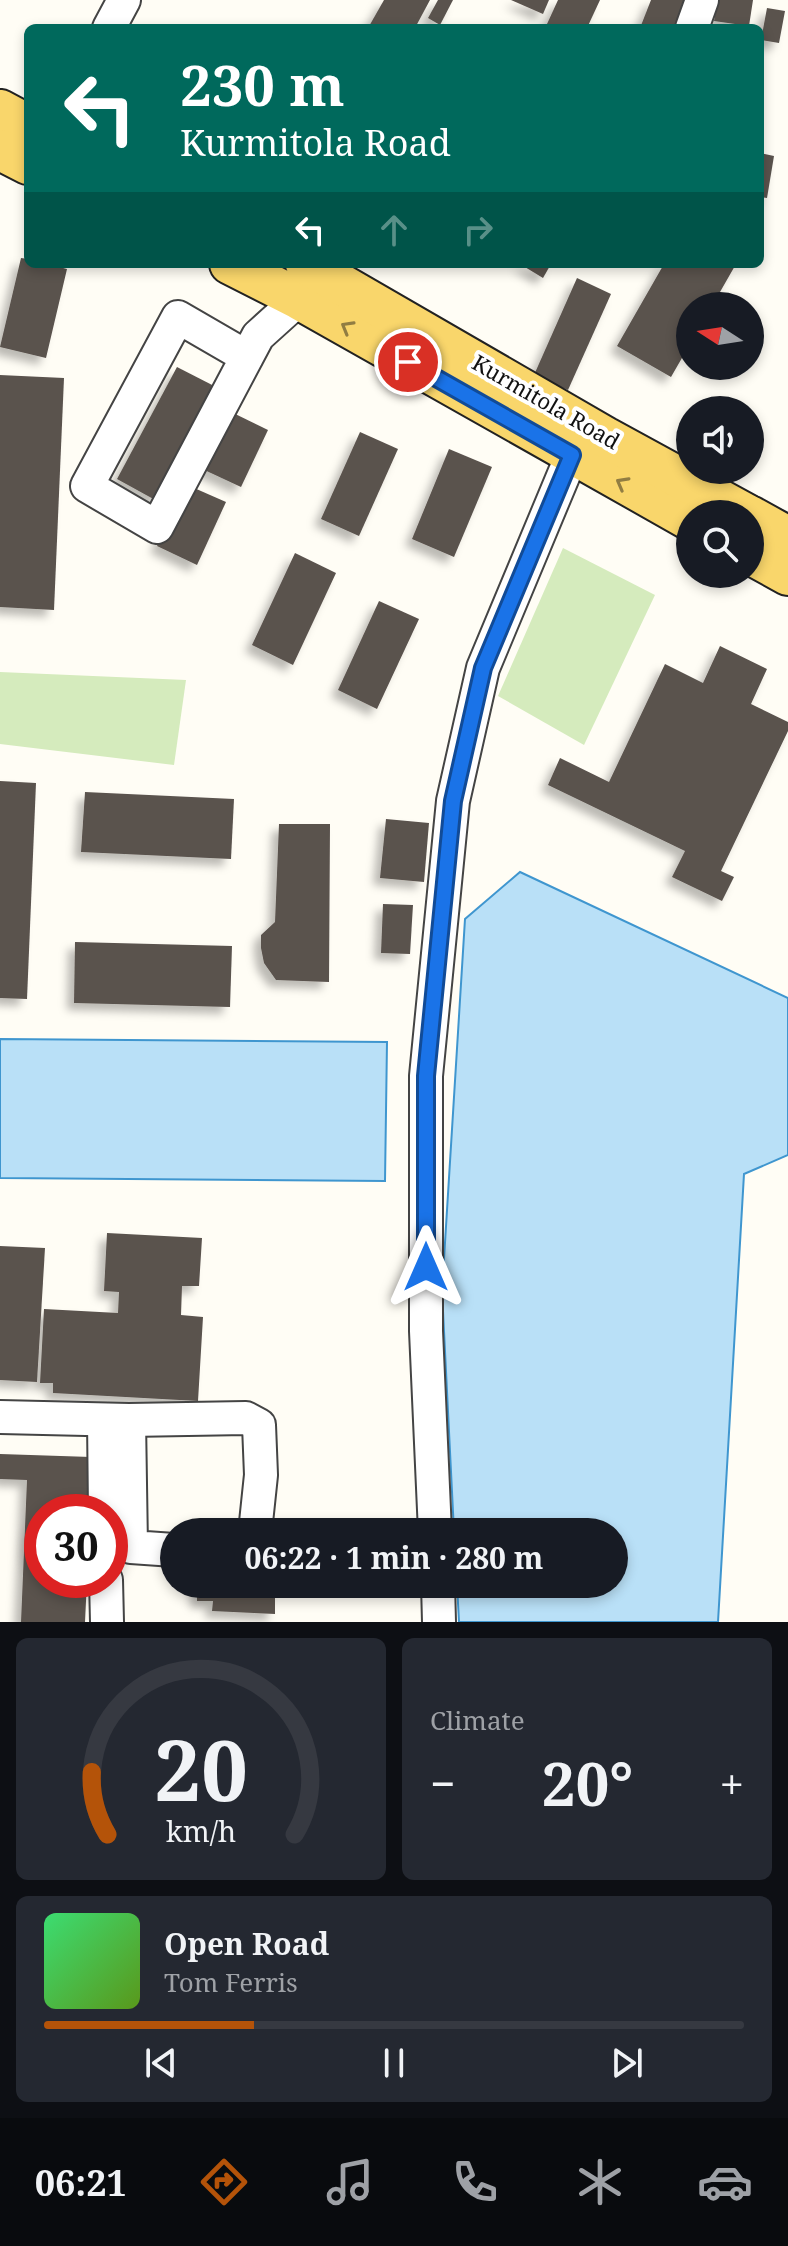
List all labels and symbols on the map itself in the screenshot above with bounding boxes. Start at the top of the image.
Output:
north arrow [676,292,764,380]
one-way arrow [341,321,356,337]
pin [374,328,442,396]
street label: Kurmitola Road [467,347,626,456]
one-way arrow [615,477,630,492]
position arrow [384,1225,468,1309]
speed limit sign: 30 [24,1494,128,1598]

